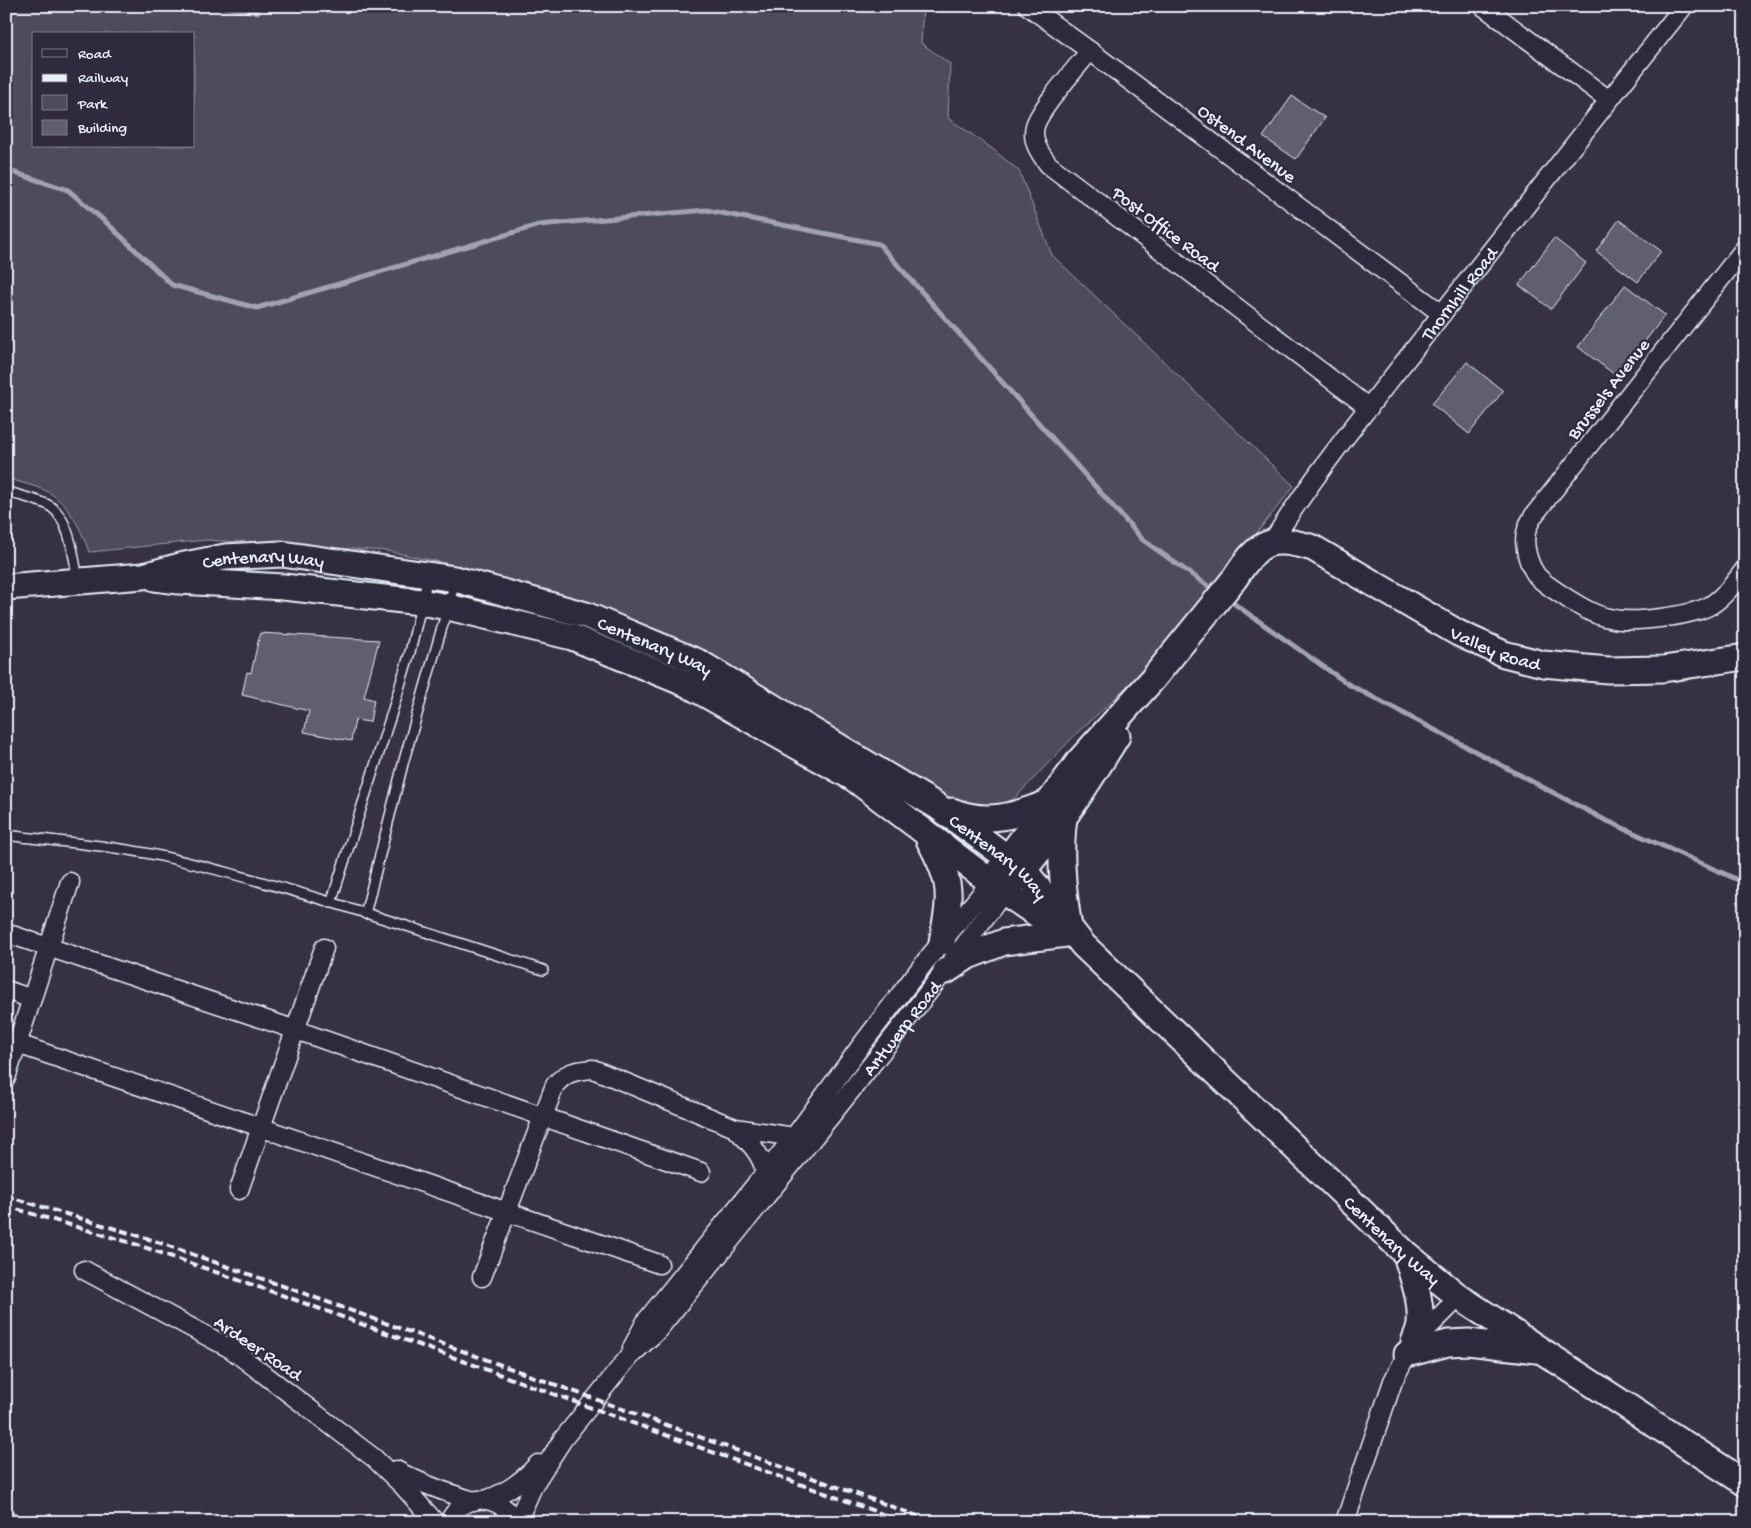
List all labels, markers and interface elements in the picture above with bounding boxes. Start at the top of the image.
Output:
legend [32,32,195,148]
text: Road [78,46,112,64]
text: Railway [78,70,129,88]
text: Park [77,96,108,114]
street label: Ostend Avenue [1192,100,1300,190]
text: Building [77,120,127,138]
street label: Post Office Road [1106,182,1225,280]
street label: Thornhill Road [1417,242,1506,347]
street label: Brussels Avenue [1563,335,1656,446]
street label: Centenary Way [201,546,326,576]
street label: Centenary Way [593,613,716,683]
street label: Valley Road [1444,622,1544,678]
street label: Centenary Way [943,811,1051,906]
street label: Antwerp Road [859,976,949,1082]
street label: Centenary Way [1337,1192,1444,1293]
street label: Ardeer Road [209,1312,307,1389]

